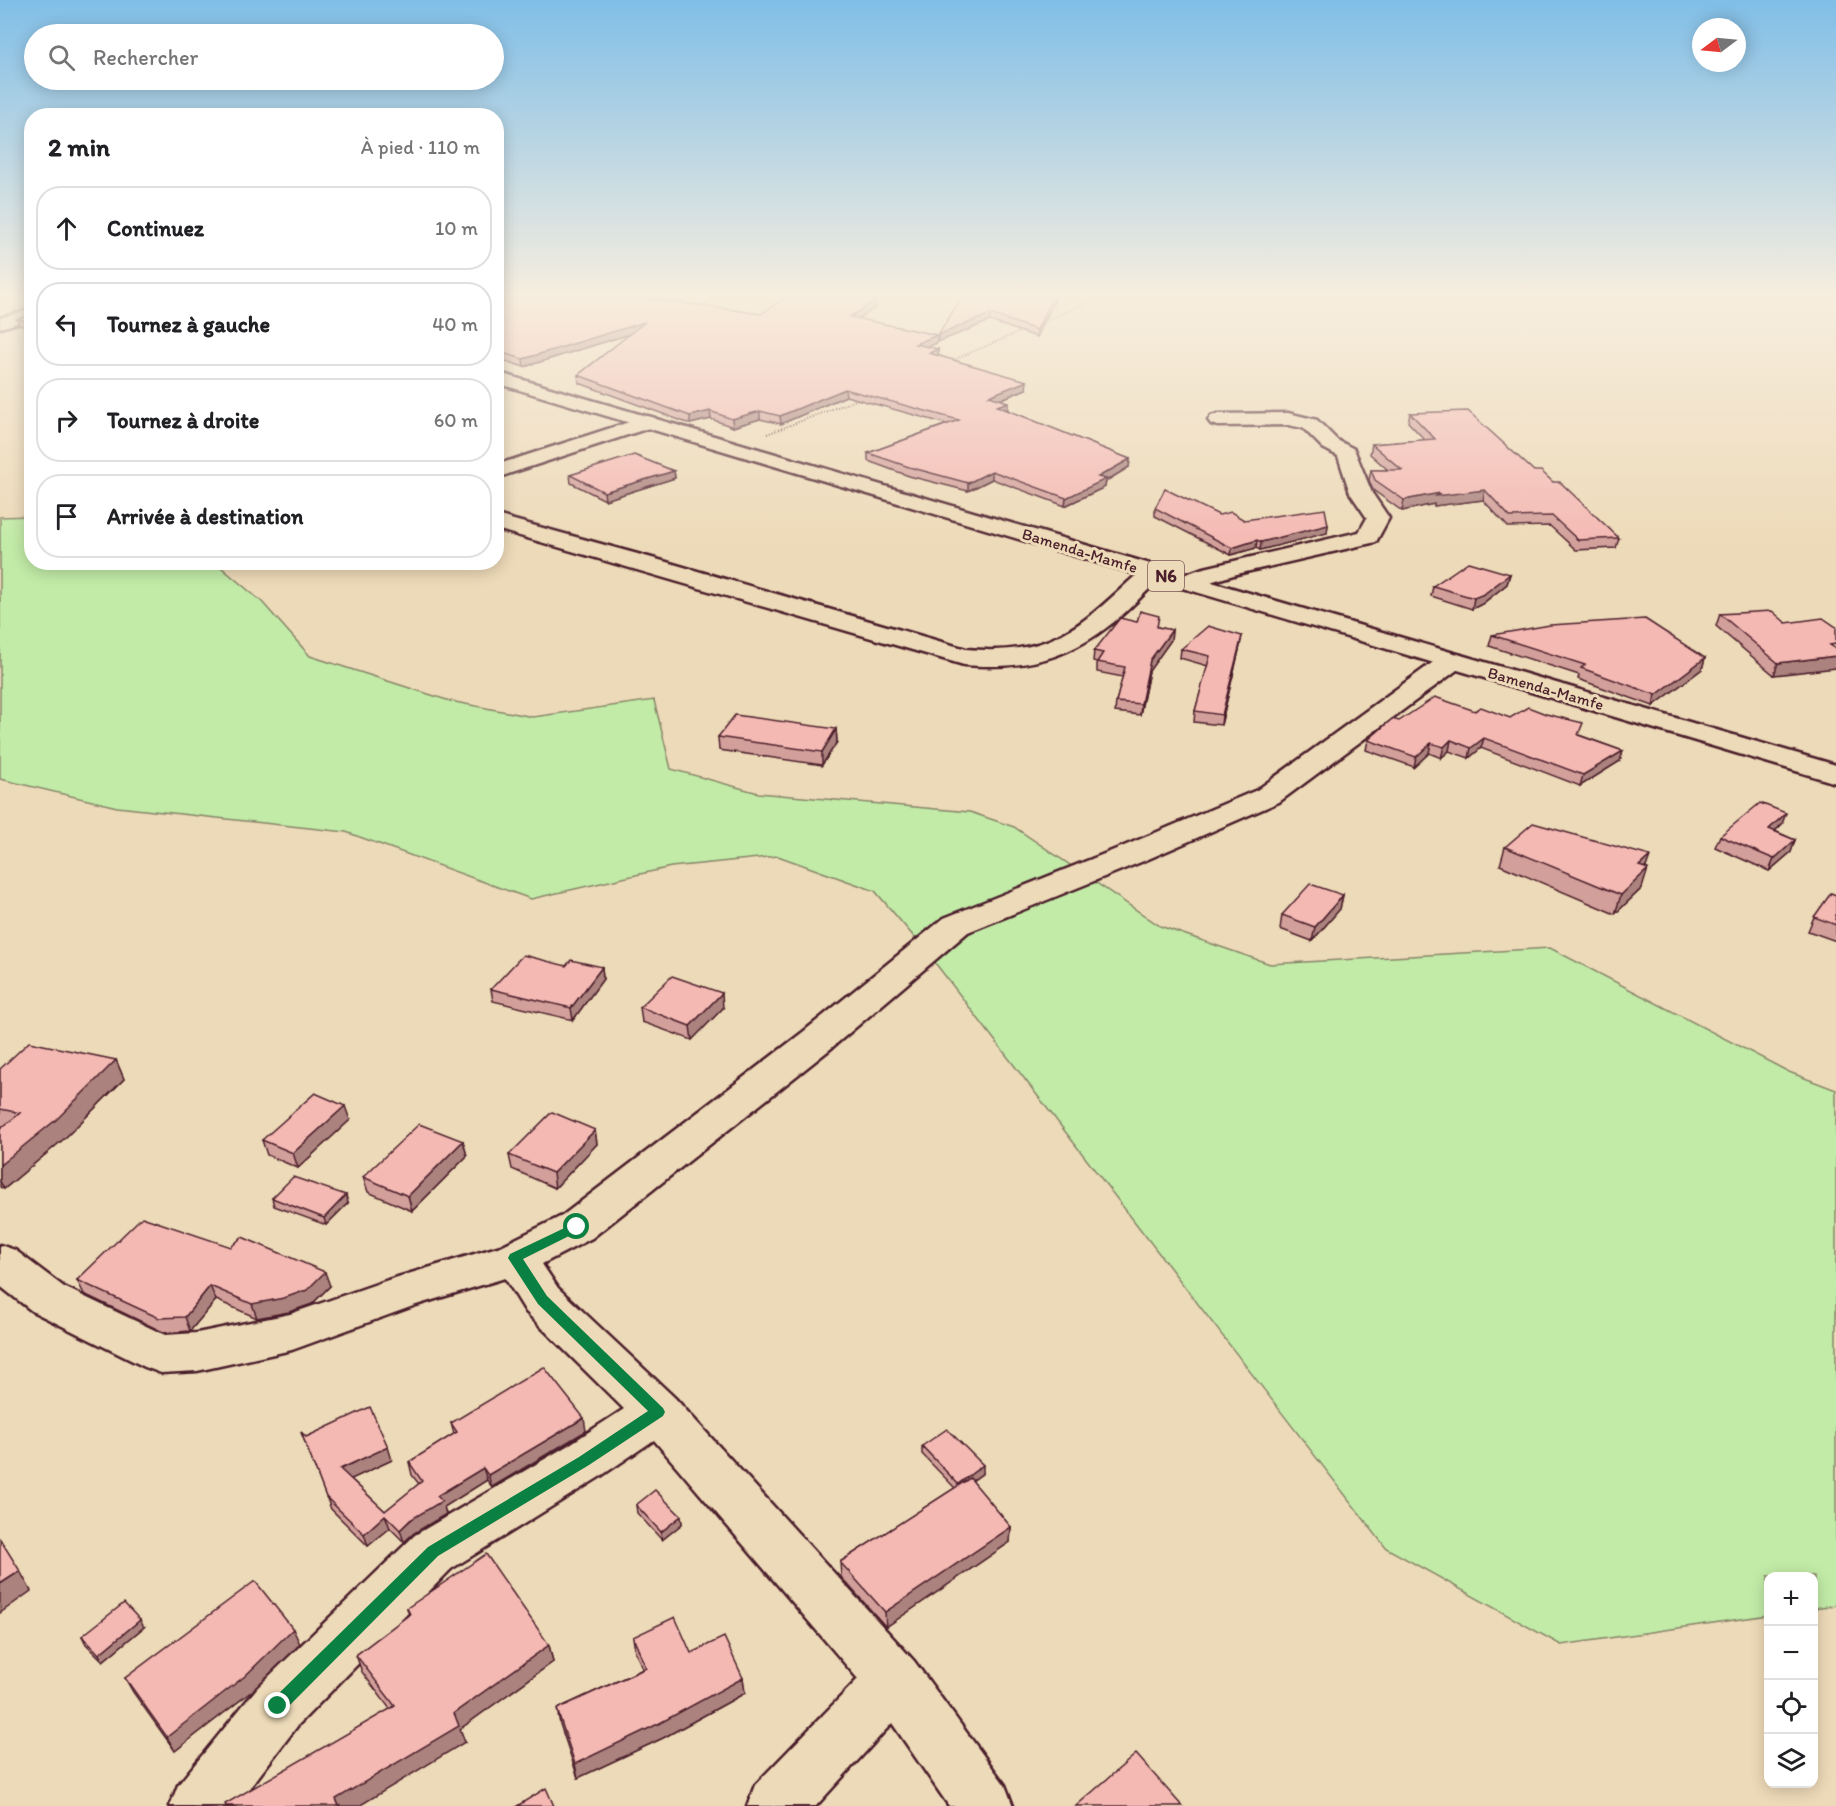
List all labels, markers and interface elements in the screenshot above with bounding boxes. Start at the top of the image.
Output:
north arrow [1692,18,1746,72]
search box [24,24,504,90]
icon: search [45,41,78,74]
text: Rechercher [93,44,198,71]
text: 2 min [48,131,110,163]
text: À pied · 110 m [361,135,480,159]
icon: ahead [50,212,83,245]
text: Continuez [107,215,204,242]
text: 10 m [435,216,478,240]
icon: left [50,308,83,341]
text: Tournez à gauche [107,311,270,338]
text: 40 m [432,312,478,336]
icon: right [50,404,83,437]
text: Tournez à droite [107,407,259,434]
text: 60 m [434,408,478,432]
icon: arrive [50,500,83,533]
text: Arrivée à destination [107,503,303,530]
street label: Bamenda-Mamfe [1020,524,1140,577]
road number: N6 [1148,561,1184,591]
street label: Bamenda-Mamfe [1486,663,1606,714]
route start [563,1213,589,1239]
map controls [1764,1572,1818,1788]
button: + [1764,1572,1818,1626]
button: − [1764,1626,1818,1680]
button: locate [1764,1680,1818,1734]
route end [264,1692,290,1718]
button: layers [1764,1734,1818,1788]

